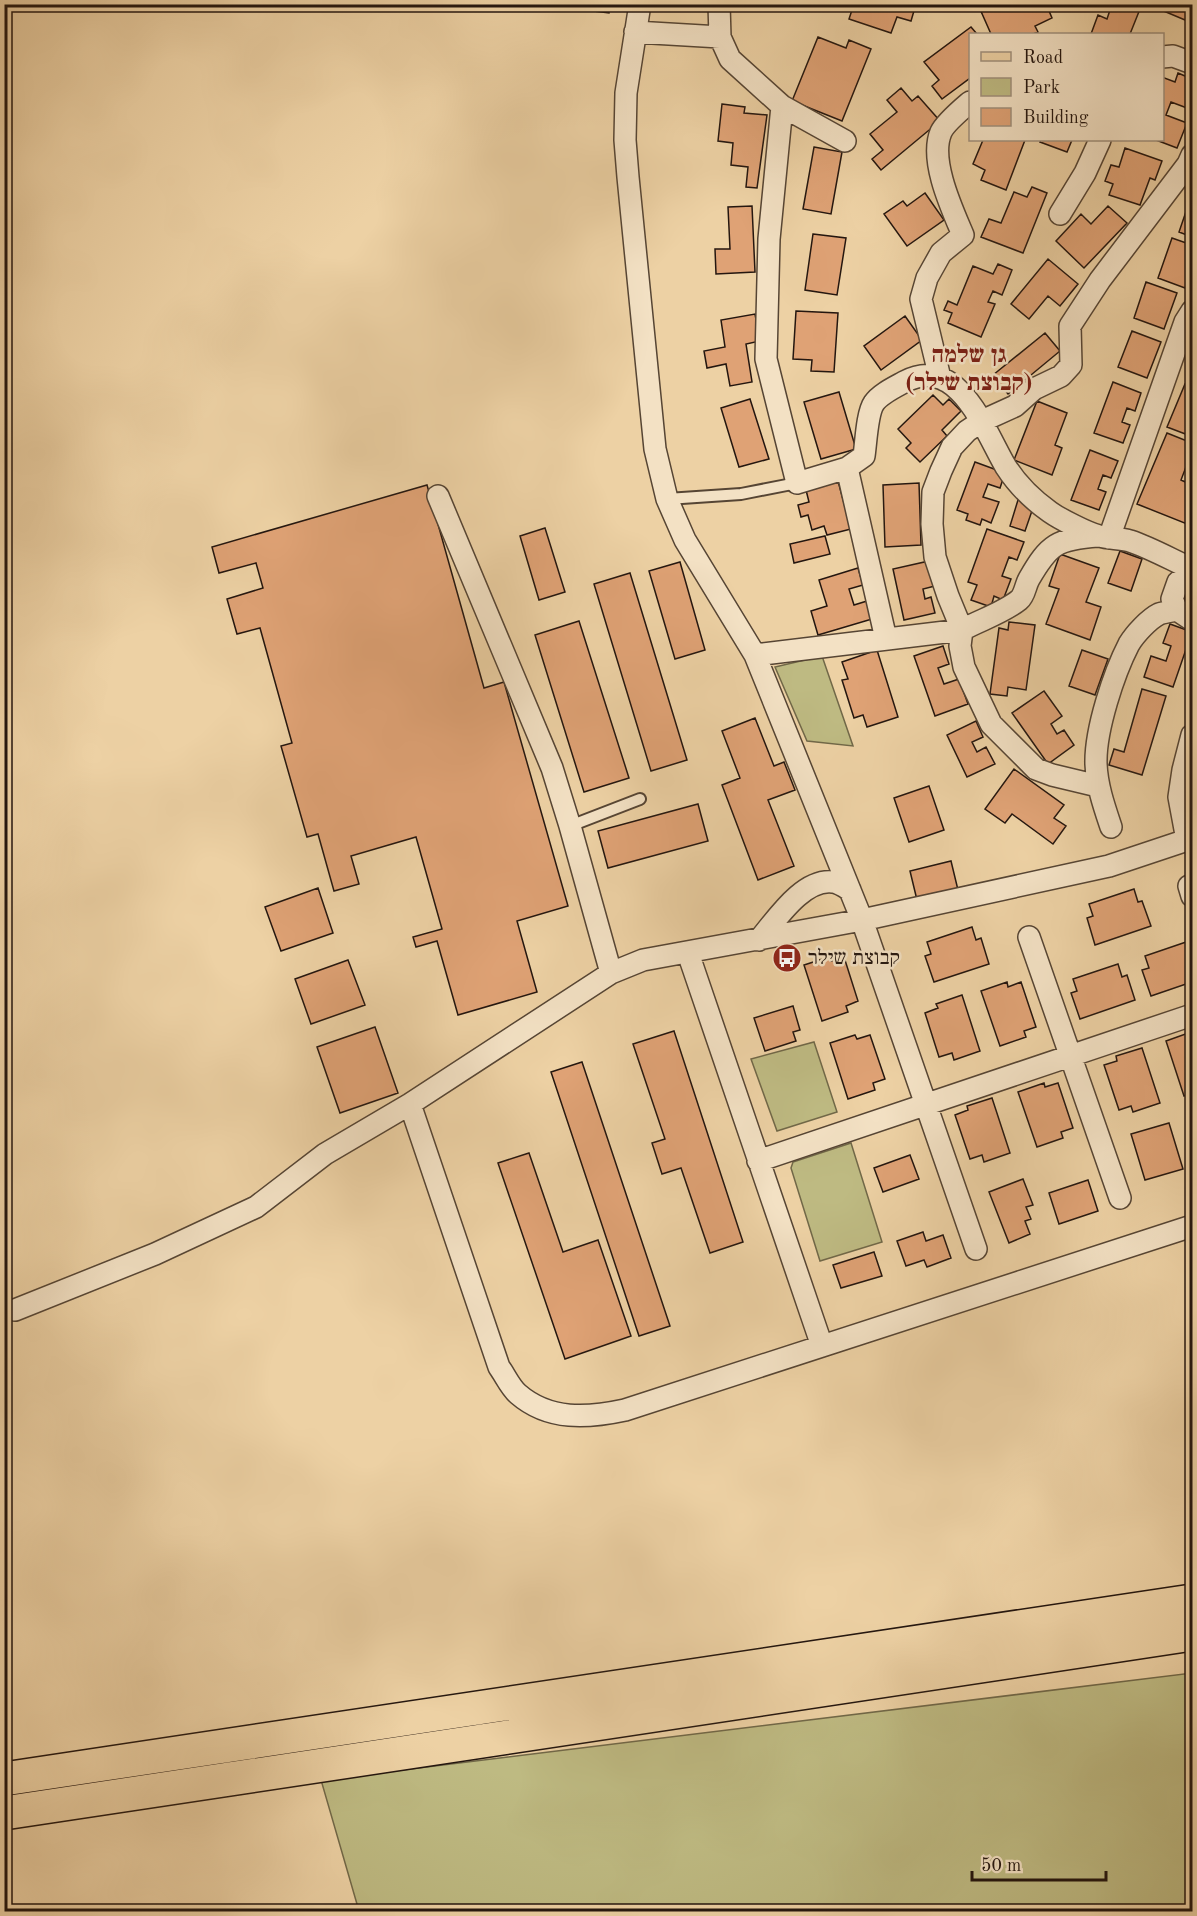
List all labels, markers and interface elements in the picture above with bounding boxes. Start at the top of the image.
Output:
legend [969,33,1164,141]
text: Road [1023,49,1063,67]
text: Park [1023,79,1060,97]
text: Building [1023,109,1089,127]
district label: גן שלמה (קבוצת שילר) [905,342,1033,396]
bus stop icon: קבוצת שילר [771,942,803,974]
place label: קבוצת שילר [808,947,900,969]
scale bar [972,1844,1106,1882]
text: 50 m [981,1857,1021,1875]

